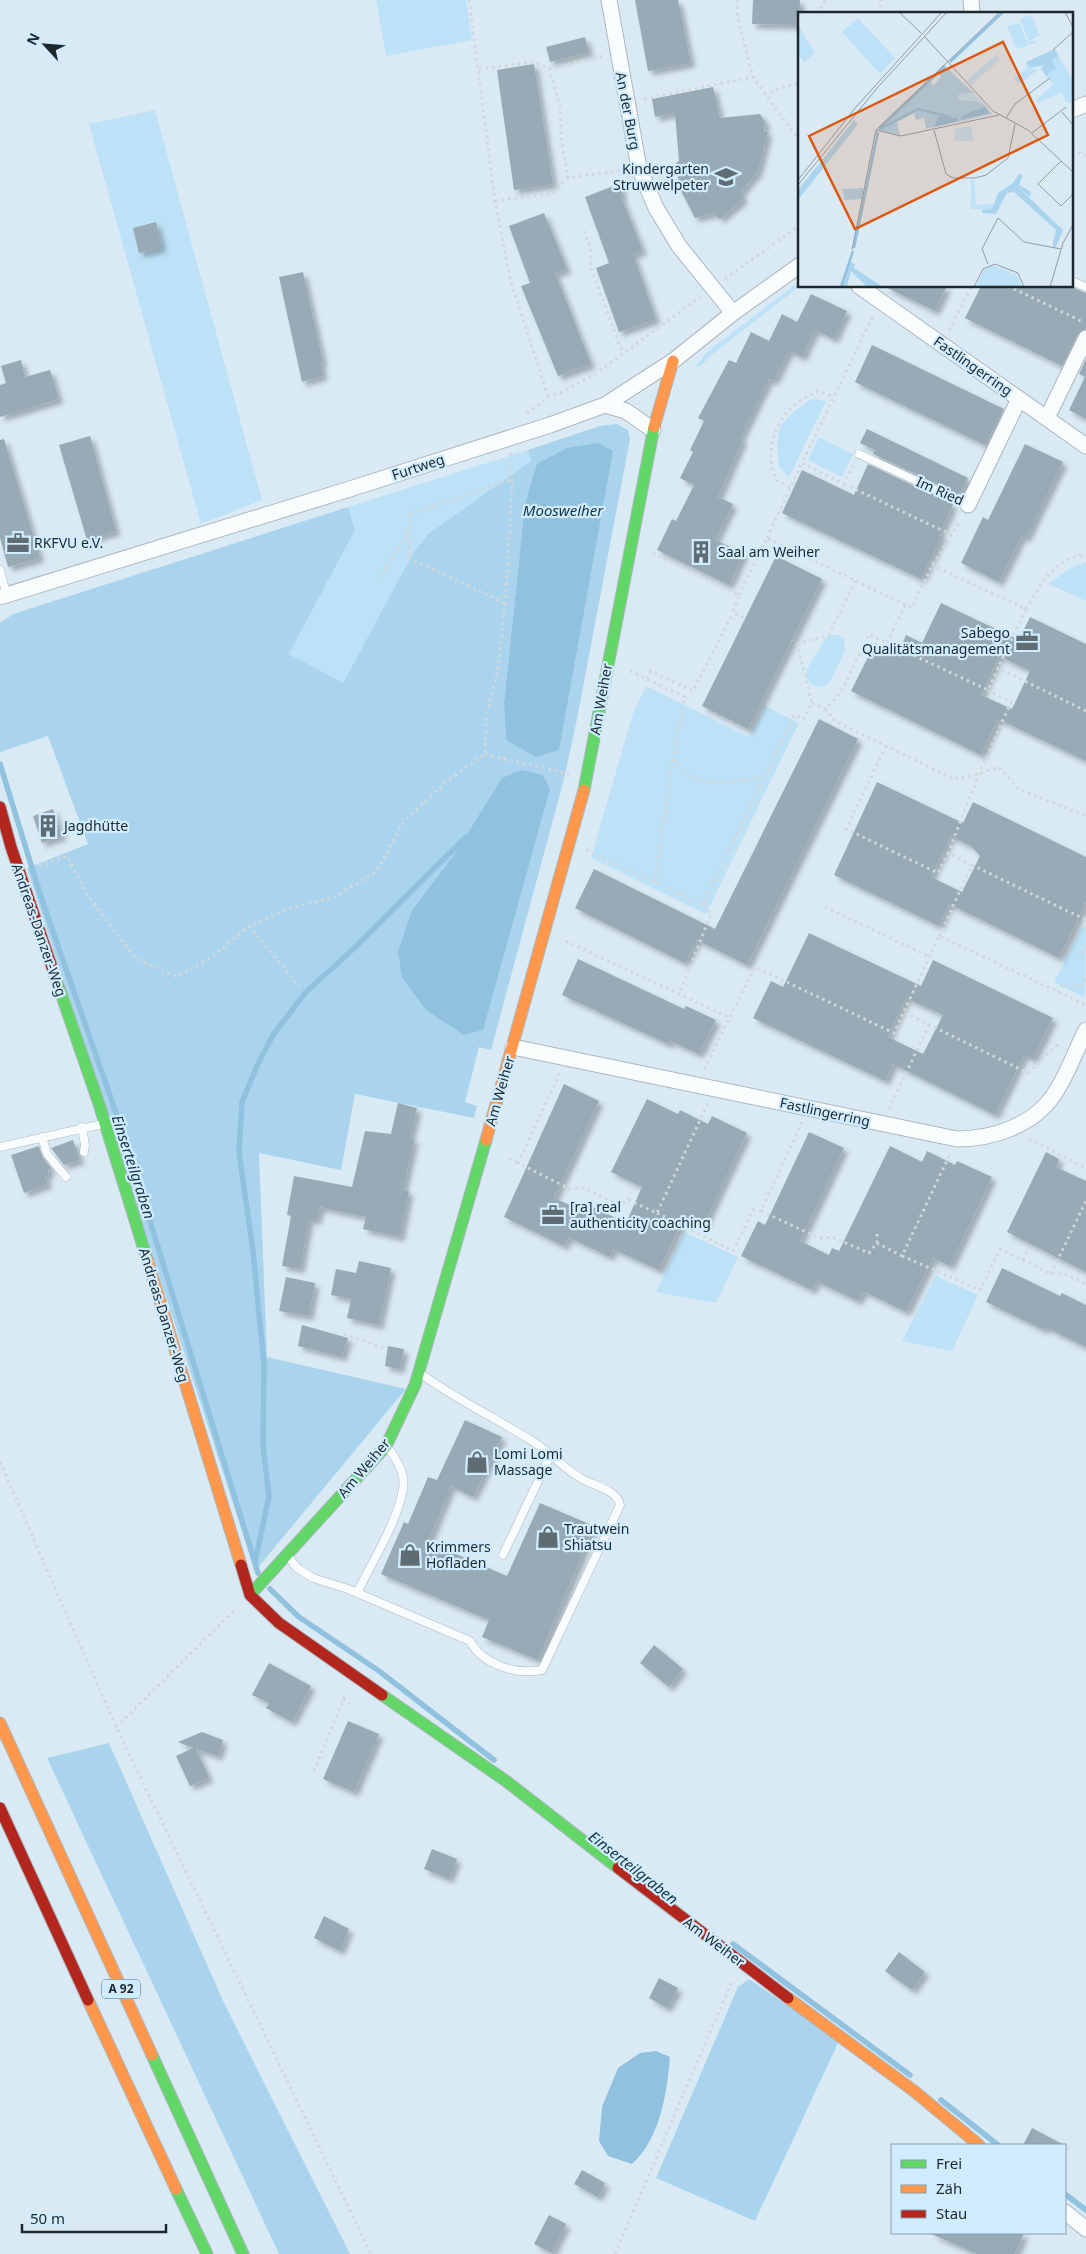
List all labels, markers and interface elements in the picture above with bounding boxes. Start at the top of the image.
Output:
inset map [798,12,1074,288]
north arrow [20,20,70,70]
text: N [22,30,44,48]
street label: An der Burg [612,70,645,152]
place label: Kindergarten Struwwelpeter [613,159,709,194]
school or university icon: Kindergarten Struwwelpeter [713,164,739,190]
street label: Fastlingerring [930,332,1016,400]
street label: Furtweg [389,449,447,484]
street label: Im Ried [913,472,967,509]
water label: Moosweiher [523,500,604,520]
office icon: RKFVU e.V. [5,530,31,556]
place label: RKFVU e.V. [34,533,103,552]
building icon: Saal am Weiher [688,539,714,565]
place label: Saal am Weiher [718,542,820,561]
place label: Sabego Qualitätsmanagement [862,623,1010,658]
office icon: Sabego Qualitätsmanagement [1014,628,1040,654]
street label: Am Weiher [585,661,616,736]
building icon: Jagdhütte [35,813,61,839]
place label: Jagdhütte [62,816,128,835]
street label: Andreas-Danzer-Weg [8,861,71,999]
street label: Am Weiher [480,1053,519,1128]
street label: Fastlingerring [778,1093,872,1130]
water label: Einserteilgraben [108,1112,160,1221]
place label: [ra] real authenticity coaching [570,1197,711,1232]
office icon: [ra] real authenticity coaching [540,1202,566,1228]
street label: Andreas-Danzer-Weg [135,1245,194,1384]
street label: Am Weiher [333,1434,394,1501]
place label: Lomi Lomi Massage [494,1444,563,1479]
shop icon: Lomi Lomi Massage [464,1449,490,1475]
place label: Trautwein Shiatsu [564,1519,629,1554]
shop icon: Trautwein Shiatsu [535,1524,561,1550]
place label: Krimmers Hofladen [426,1537,491,1572]
shop icon: Krimmers Hofladen [397,1542,423,1568]
water label: Einserteilgraben [585,1826,682,1908]
street label: Am Weiher [680,1912,749,1971]
road number: A 92 [102,1980,140,1998]
legend [891,2144,1066,2234]
text: Frei [936,2153,962,2173]
text: Zäh [936,2178,962,2198]
scale bar [22,2202,166,2234]
text: Stau [936,2203,967,2223]
text: 50 m [30,2208,65,2228]

